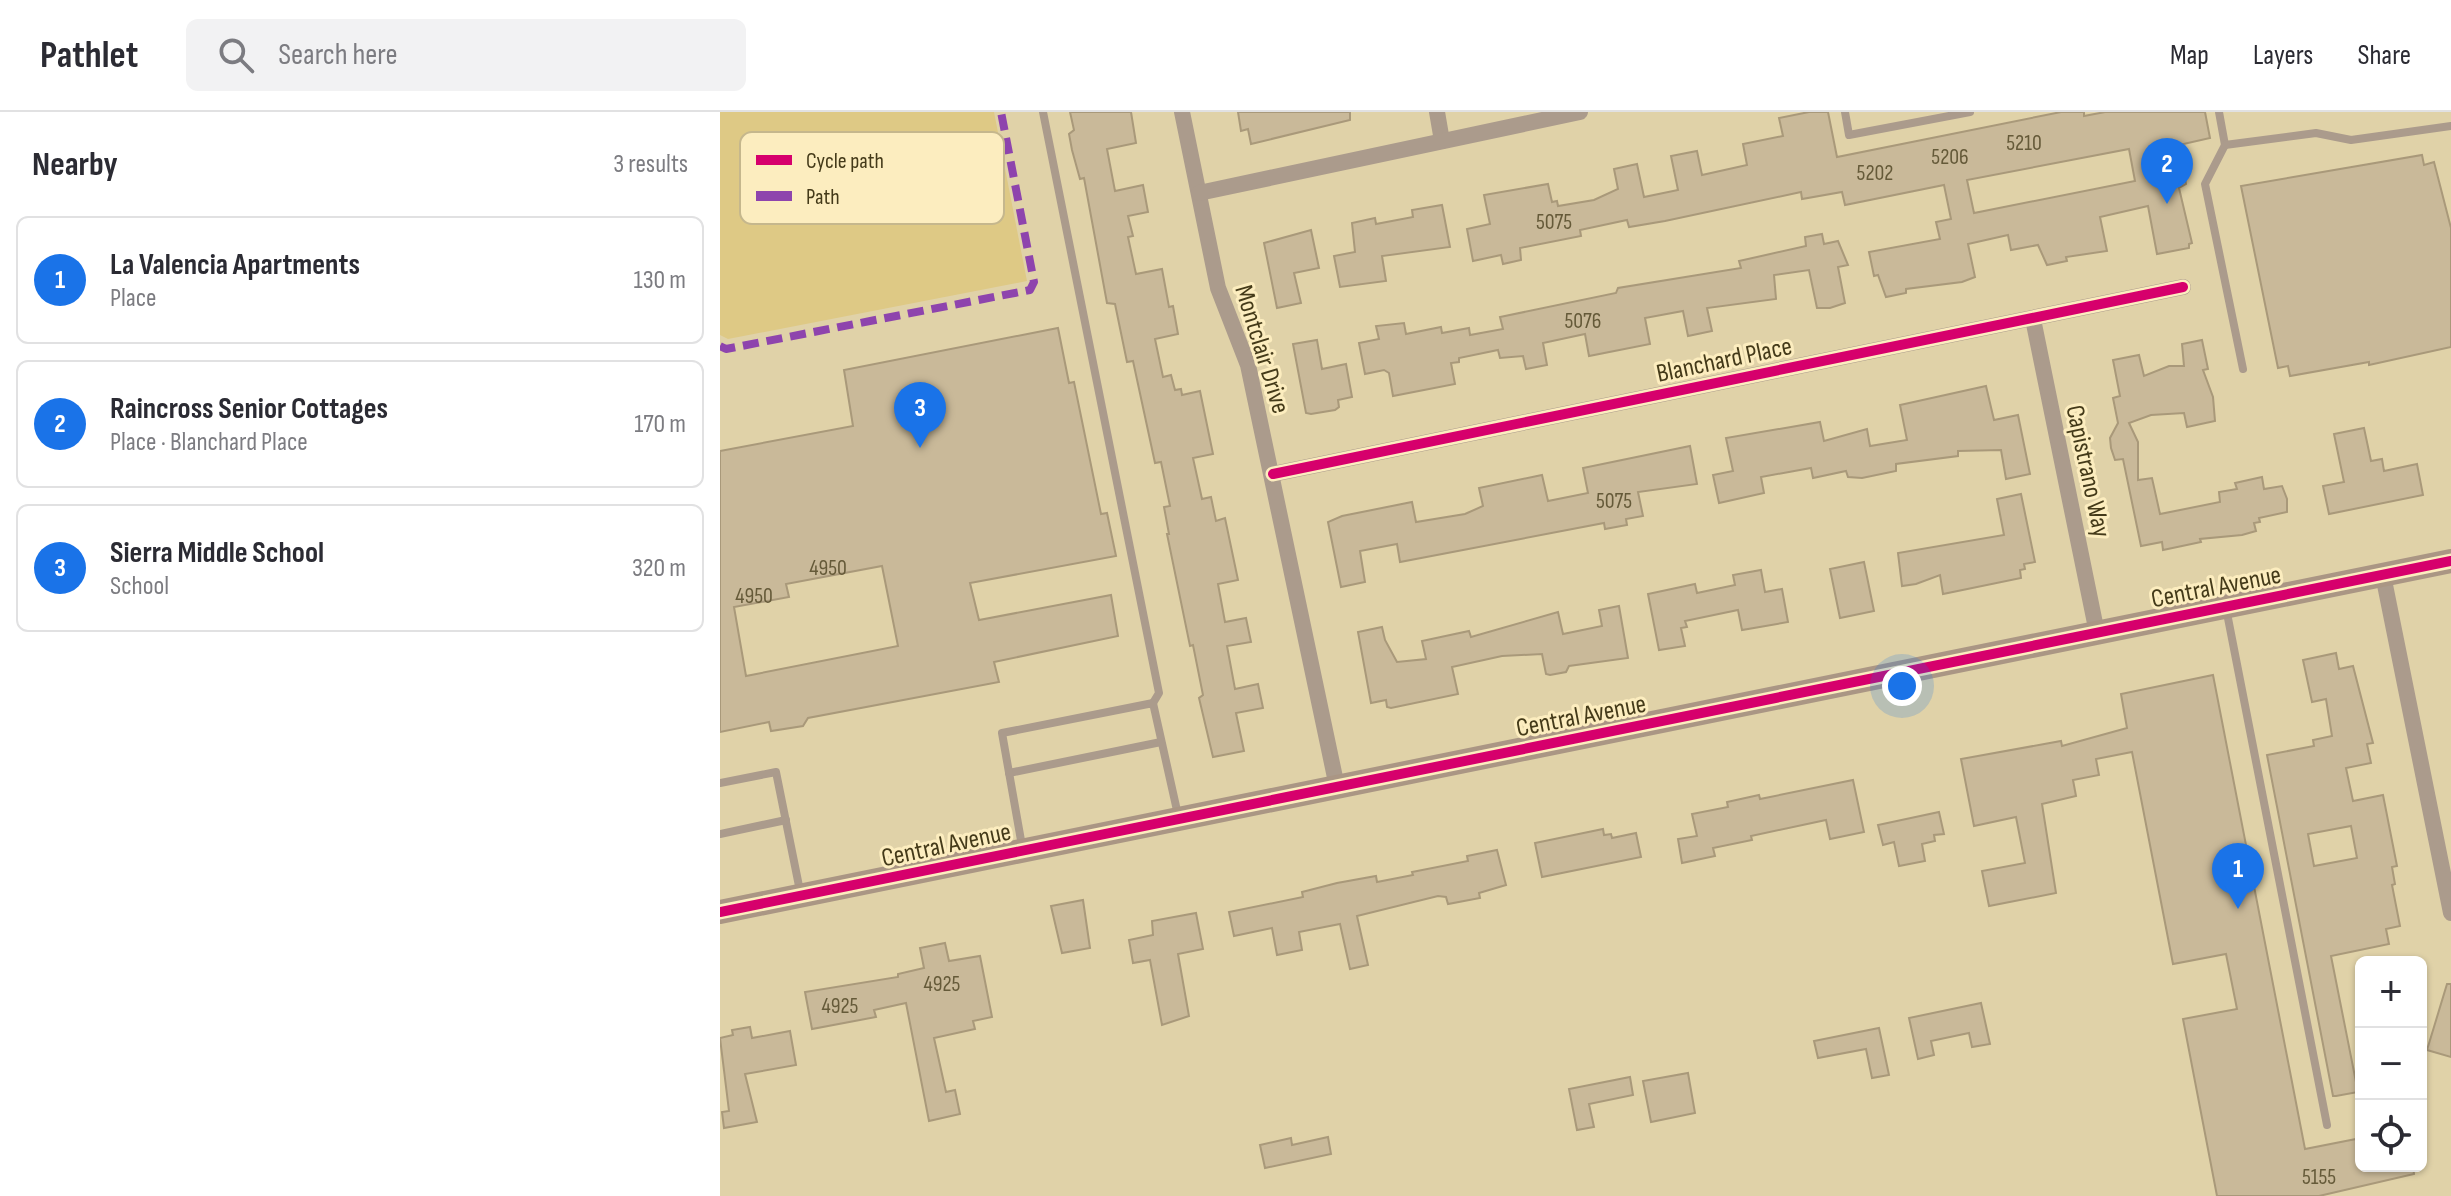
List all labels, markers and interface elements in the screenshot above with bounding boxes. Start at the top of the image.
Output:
search box [186,19,746,91]
text: Pathlet [40,33,138,78]
icon: search [214,33,258,77]
text: Search here [278,37,397,73]
text: Map [2170,39,2209,72]
text: Layers [2253,39,2313,72]
text: Share [2357,39,2411,72]
house number: 5210 [2006,130,2042,157]
legend [740,132,1004,224]
pin: 2 [2141,138,2193,204]
text: Nearby [32,144,118,185]
house number: 5206 [1931,144,1969,171]
text: Cycle path [806,148,884,175]
text: 3 results [613,149,688,180]
house number: 5202 [1857,160,1893,187]
text: Path [806,184,840,211]
house number: 5075 [1536,209,1572,236]
text: La Valencia Apartments [110,247,360,283]
text: 1 [55,265,65,296]
text: 130 m [634,265,686,296]
street label: Montclair Drive [1227,282,1296,417]
text: Place [110,283,157,314]
house number: 5076 [1564,308,1602,335]
street label: Blanchard Place [1654,331,1795,390]
pin: 3 [894,382,946,448]
text: Raincross Senior Cottages [110,391,388,427]
street label: Capistrano Way [2058,402,2117,540]
text: 2 [54,409,66,440]
text: 170 m [634,409,686,440]
text: Place · Blanchard Place [110,427,308,458]
house number: 5075 [1596,488,1632,515]
text: Sierra Middle School [110,535,324,571]
text: 3 [54,553,66,584]
text: 320 m [632,553,686,584]
house number: 4950 [809,555,847,582]
street label: Central Avenue [2149,560,2284,615]
text: School [110,571,169,602]
house number: 4950 [735,583,773,610]
your location [1882,666,1922,706]
street label: Central Avenue [1514,689,1649,744]
street label: Central Avenue [879,817,1014,874]
pin: 1 [2212,843,2264,909]
map controls [2355,956,2427,1172]
button: + [2355,956,2427,1028]
house number: 4925 [924,971,961,998]
house number: 4925 [822,993,859,1020]
button: − [2355,1028,2427,1100]
button: locate [2355,1100,2427,1172]
house number: 5155 [2302,1164,2336,1191]

